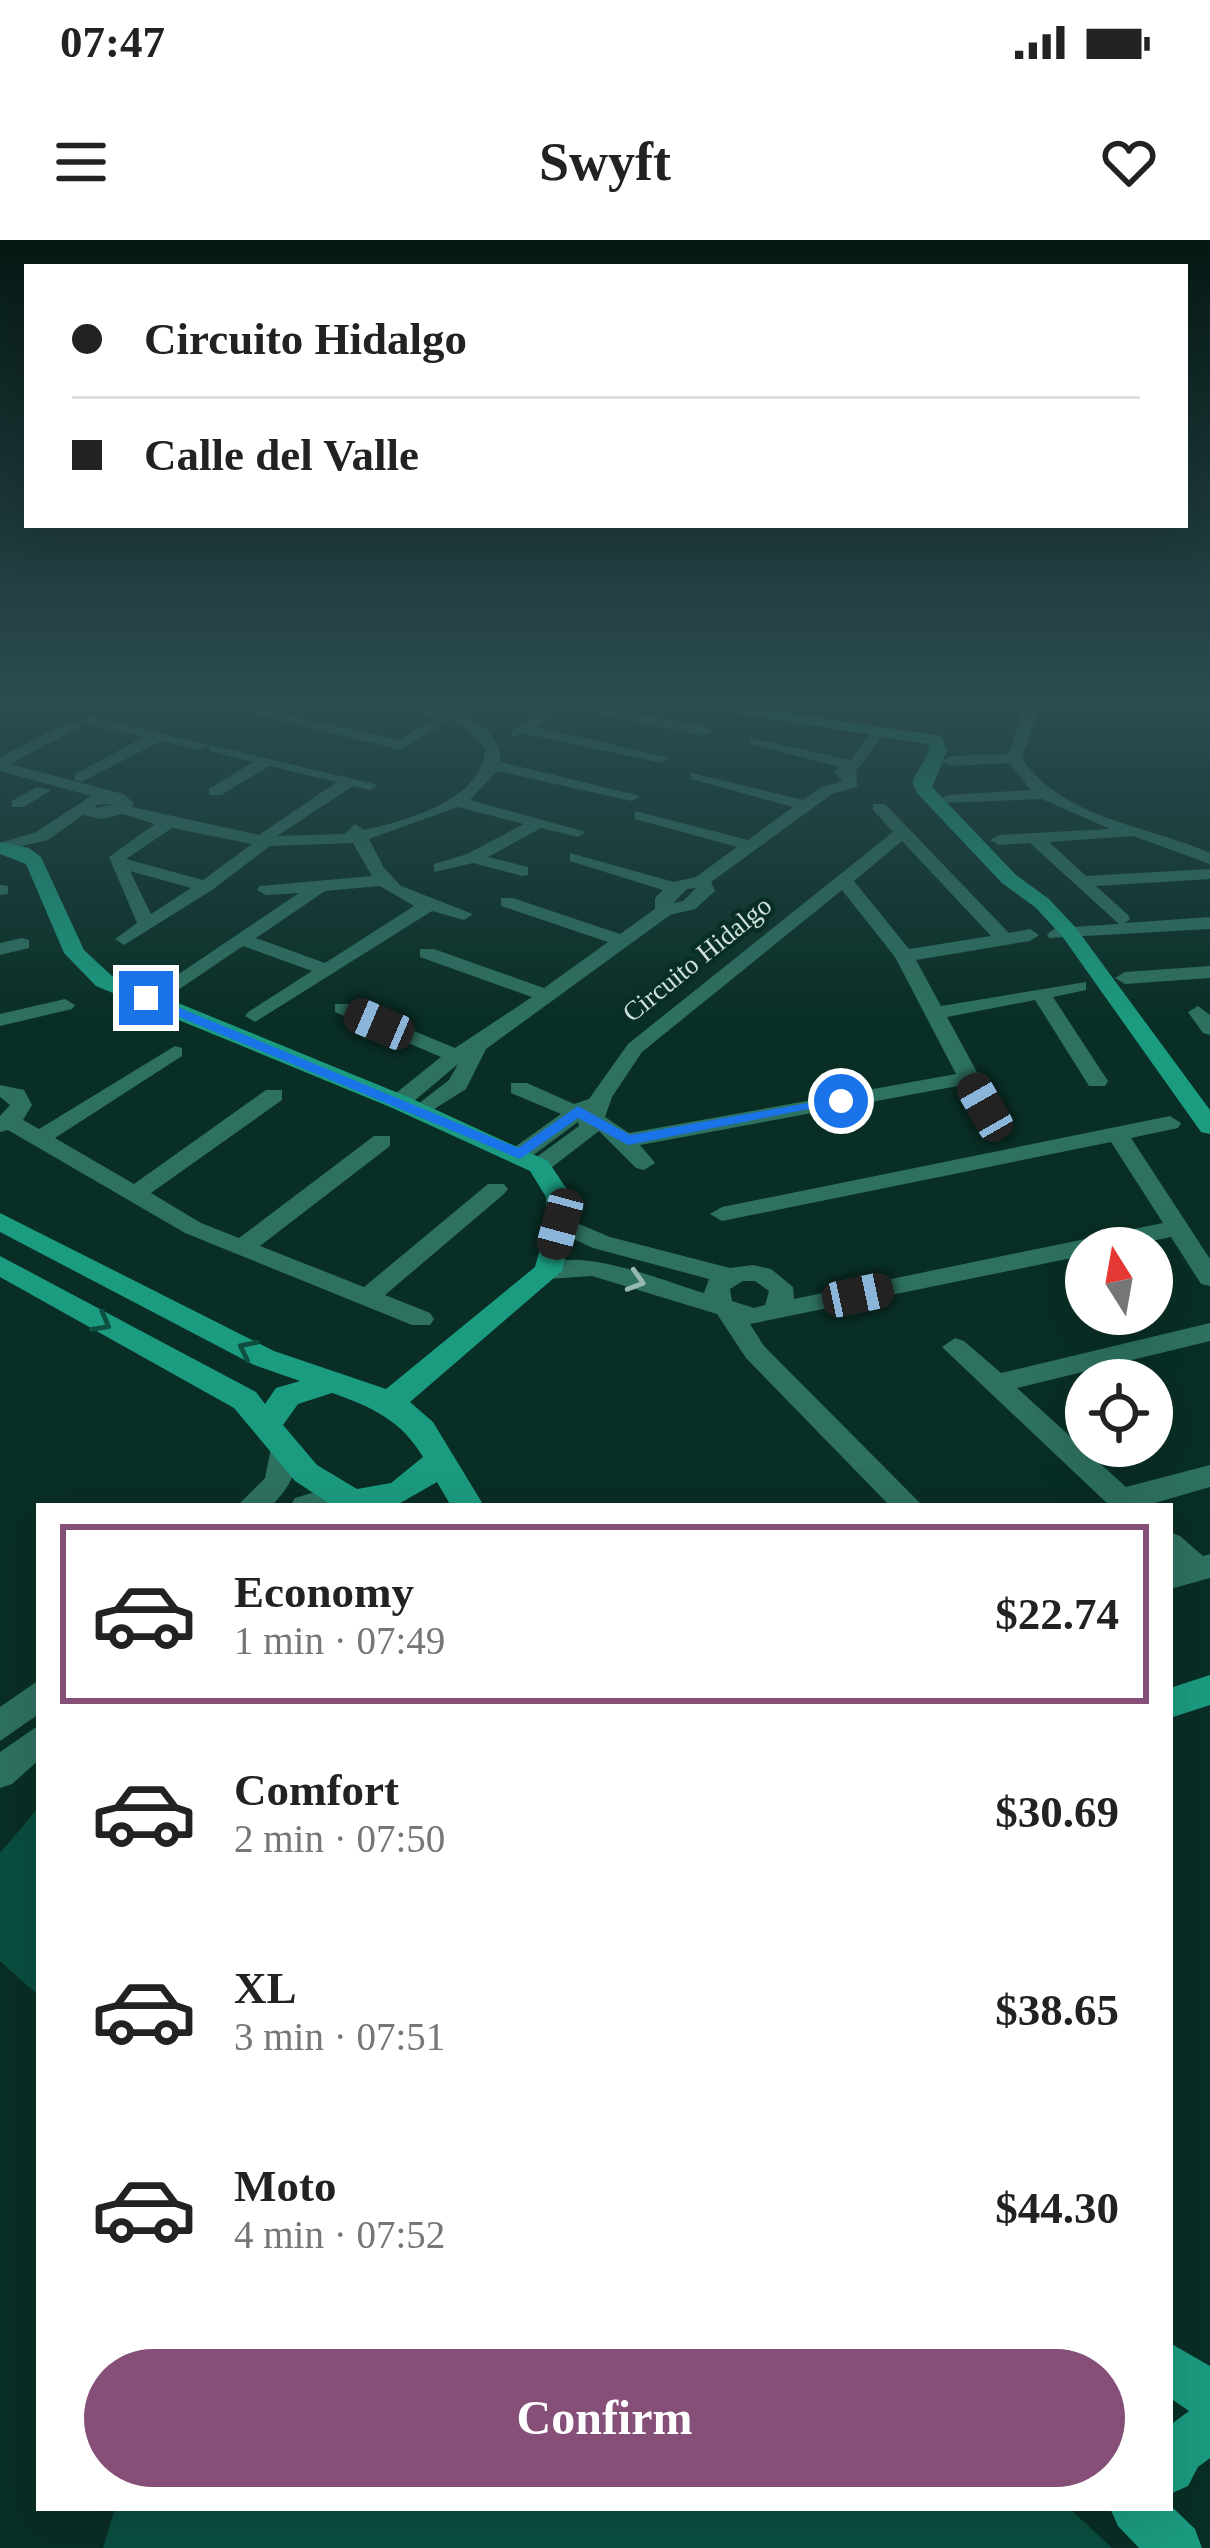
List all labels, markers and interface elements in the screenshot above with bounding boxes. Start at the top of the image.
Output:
text: 07:47 [60,17,165,67]
icon: menu [48,129,114,195]
icon: heart [1096,129,1162,195]
text: Swyft [539,132,671,192]
text: Circuito Hidalgo [144,314,467,364]
text: Calle del Valle [144,430,419,480]
street label: Circuito Hidalgo [617,890,777,1028]
route end [119,971,173,1025]
car [339,993,419,1055]
car [951,1067,1019,1147]
route start [814,1074,868,1128]
car [533,1185,587,1263]
north arrow [1065,1227,1173,1335]
map controls [1065,1227,1173,1467]
one-way arrow [625,1267,646,1292]
car [819,1270,897,1320]
one-way arrow [89,1309,111,1332]
one-way arrow [237,1340,259,1363]
button: locate [1065,1359,1173,1467]
icon: car [90,1560,198,1668]
text: Economy [234,1567,414,1617]
text: $22.74 [995,1589,1119,1639]
text: 1 min · 07:49 [234,1619,445,1662]
icon: car [90,1758,198,1866]
text: Comfort [234,1765,399,1815]
text: $30.69 [995,1787,1119,1837]
text: 2 min · 07:50 [234,1817,445,1860]
icon: car [90,1956,198,2064]
text: XL [234,1963,297,2013]
text: $38.65 [995,1985,1119,2035]
text: 3 min · 07:51 [234,2015,445,2058]
icon: car [90,2154,198,2262]
text: Moto [234,2161,336,2211]
text: $44.30 [995,2183,1119,2233]
text: 4 min · 07:52 [234,2213,445,2256]
button: Confirm [84,2349,1125,2487]

